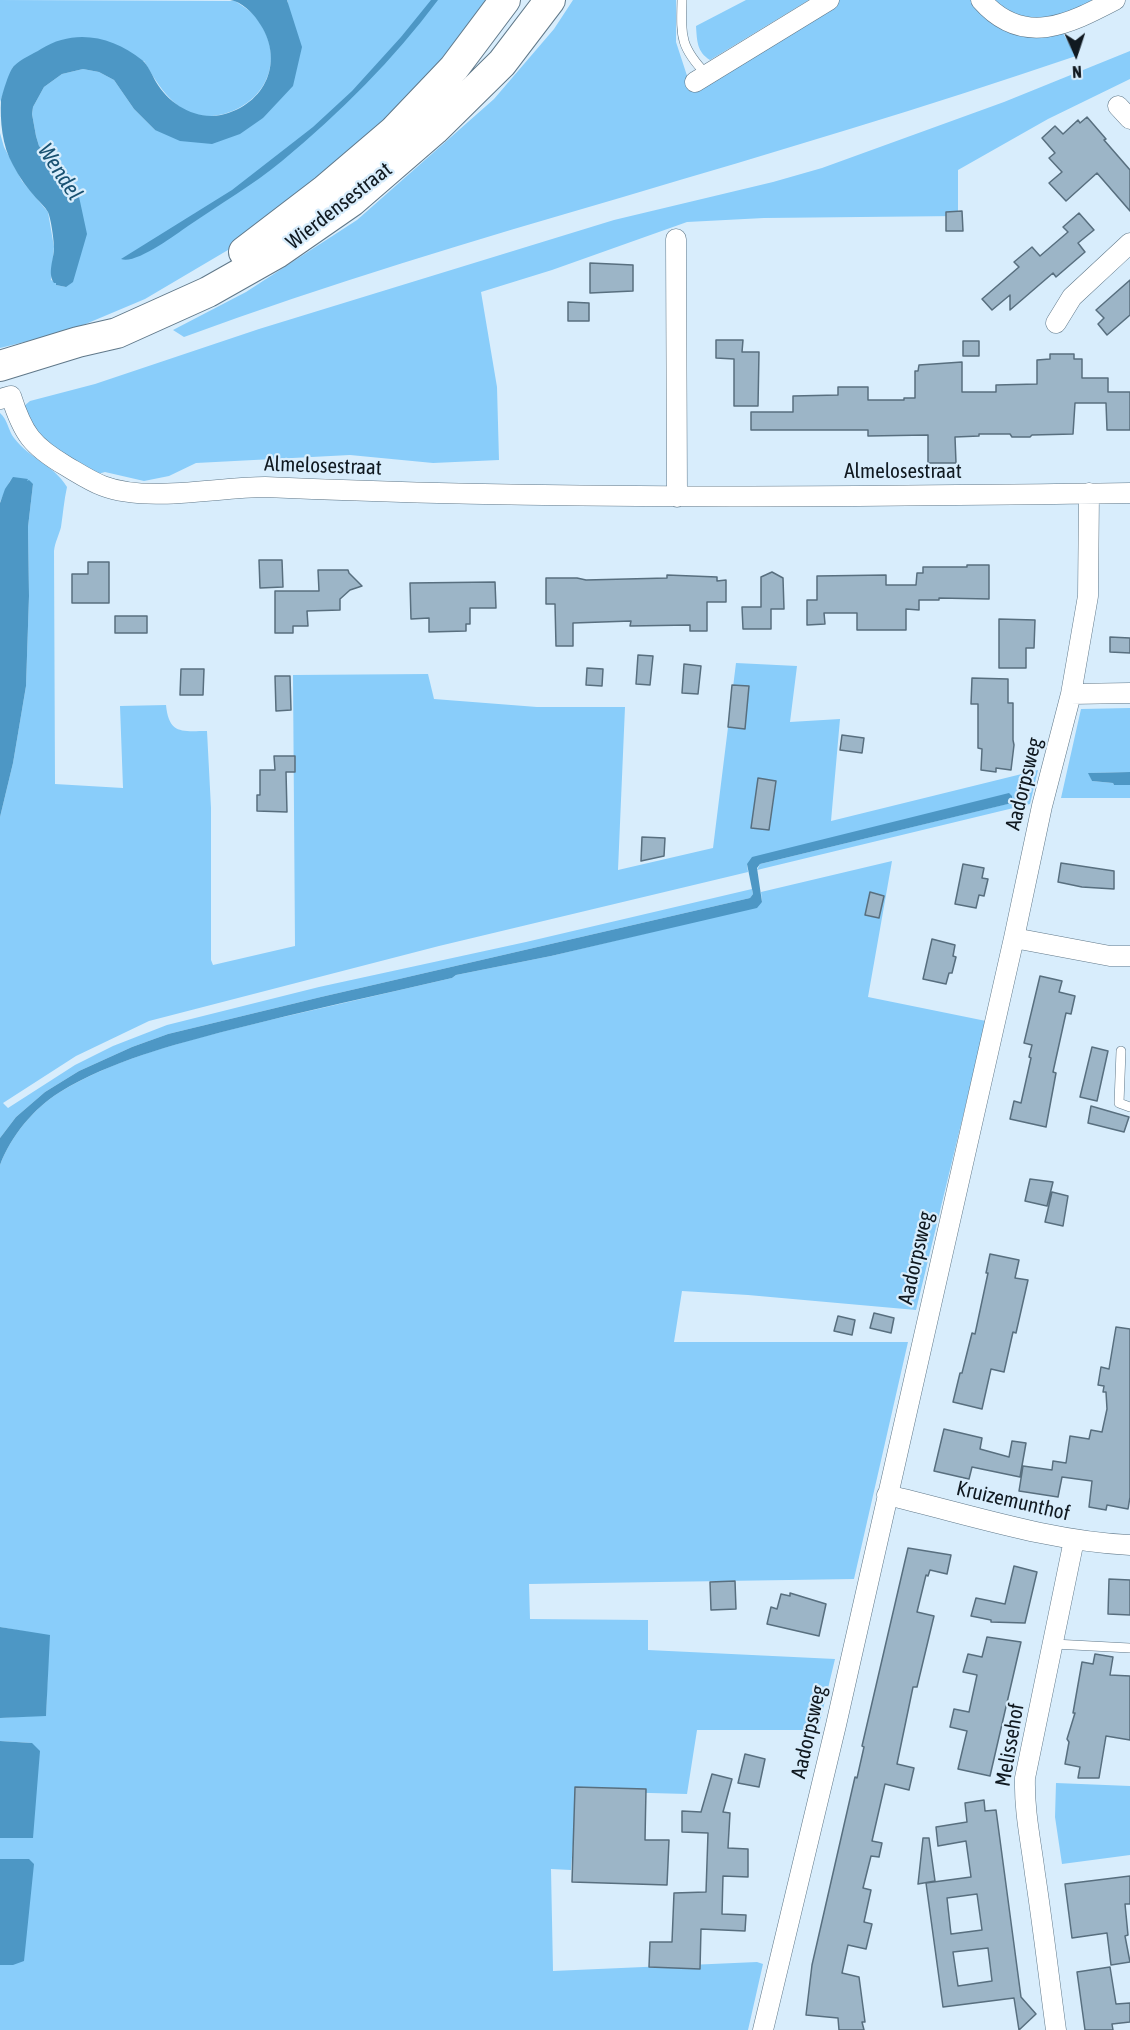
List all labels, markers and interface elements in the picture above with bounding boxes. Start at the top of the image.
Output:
north arrow [1046,24,1106,84]
text: N [1072,63,1082,81]
water label: Wendel [32,139,88,205]
street label: Wierdensestraat [281,157,397,255]
street label: Almelosestraat [264,451,382,481]
street label: Almelosestraat [844,458,962,484]
street label: Aadorpsweg [1000,735,1048,833]
street label: Aadorpsweg [893,1209,939,1307]
street label: Kruizemunthof [954,1476,1072,1526]
street label: Aadorpsweg [786,1683,832,1781]
street label: Melissehof [990,1701,1030,1789]

